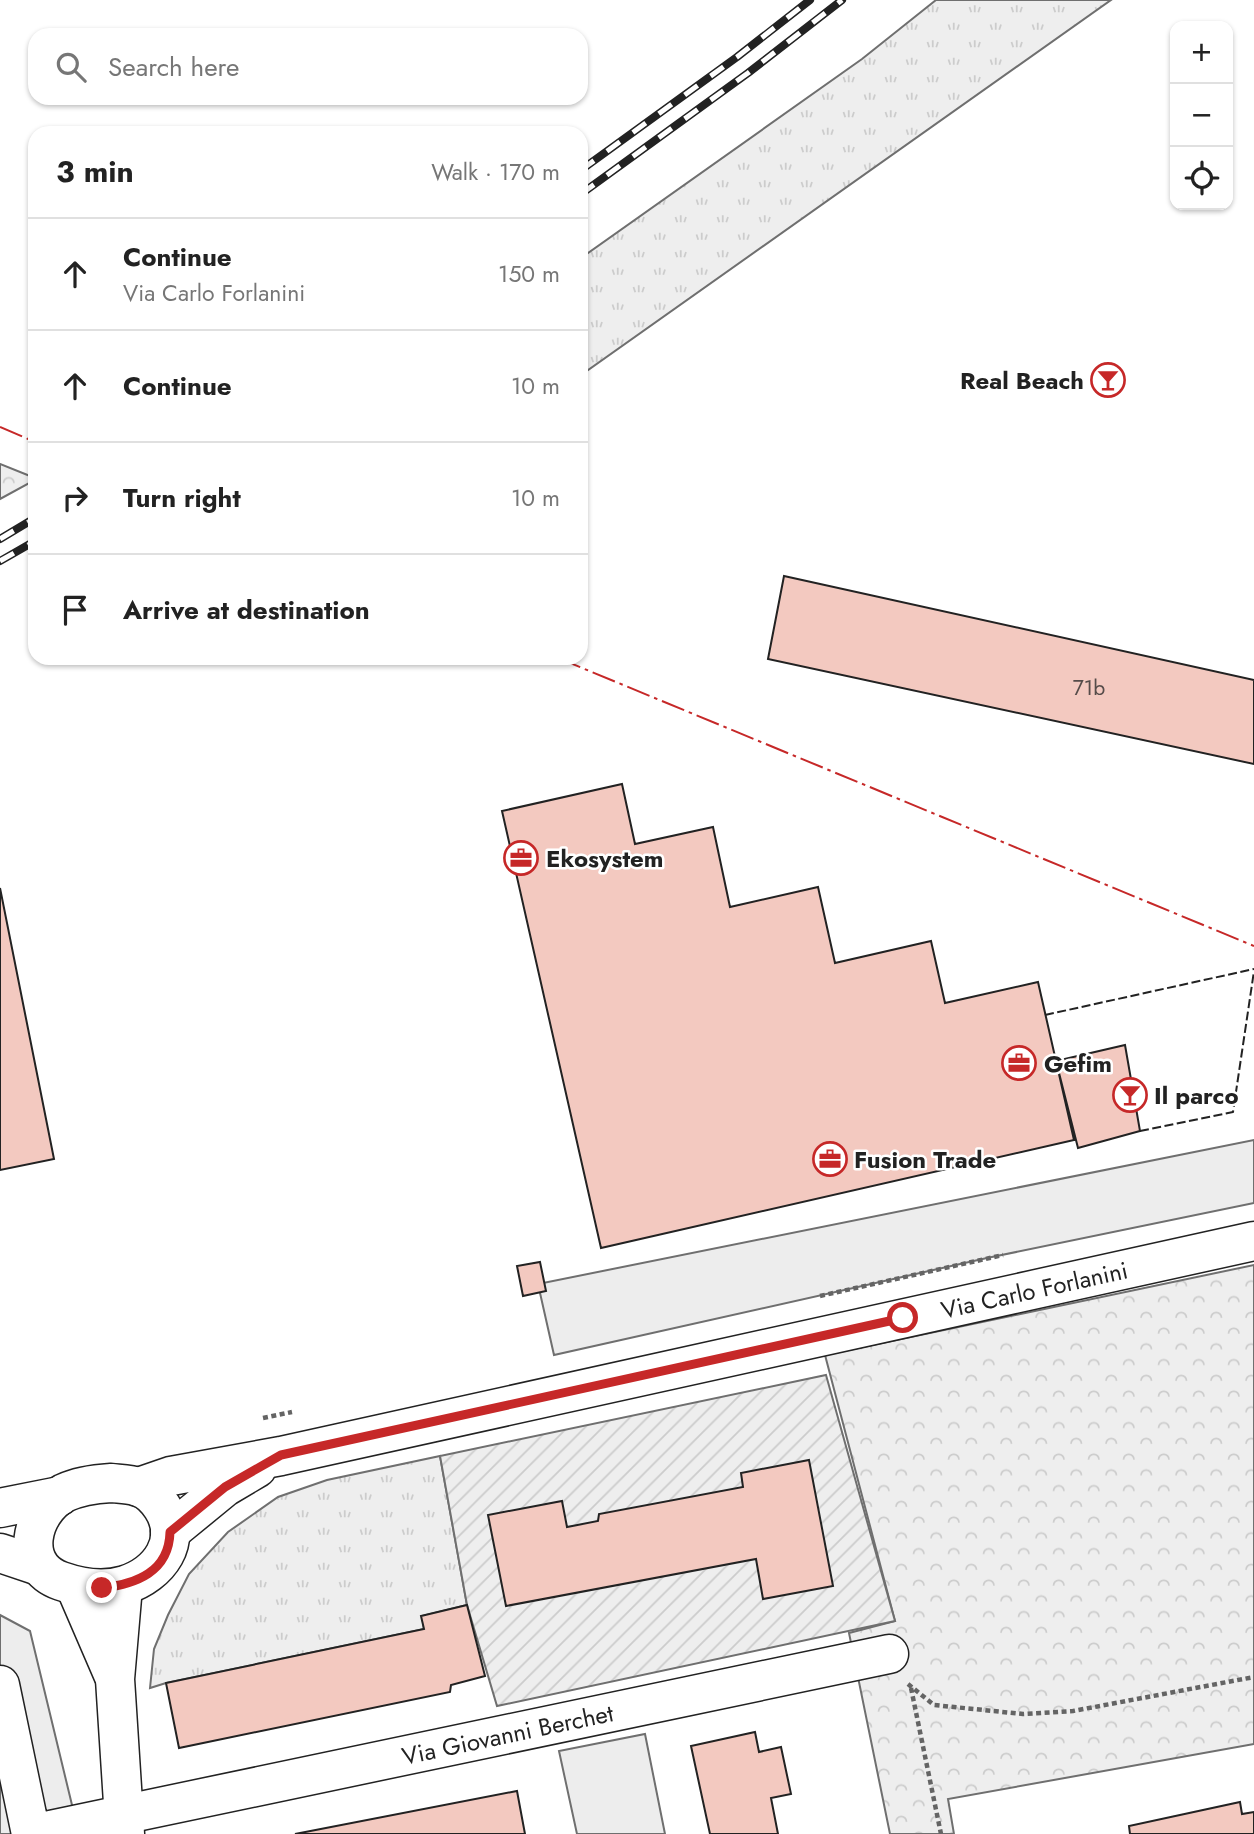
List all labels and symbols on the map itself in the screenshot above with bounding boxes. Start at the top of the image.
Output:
bar icon: Real Beach [1089,361,1127,399]
place label: Real Beach [960,363,1084,398]
house number: 71b [1073,673,1105,703]
office icon: Ekosystem [502,839,540,877]
place label: Ekosystem [546,841,663,876]
office icon: Gefim [1000,1044,1038,1082]
place label: Gefim [1044,1046,1112,1081]
bar icon: Il parco [1111,1076,1149,1114]
place label: Il parco [1154,1078,1239,1113]
office icon: Fusion Trade [811,1140,849,1178]
place label: Fusion Trade [854,1142,996,1177]
street label: Via Carlo Forlanini [937,1252,1131,1327]
route start [887,1302,918,1333]
route end [86,1572,117,1603]
street label: Via Giovanni Berchet [399,1695,617,1773]

